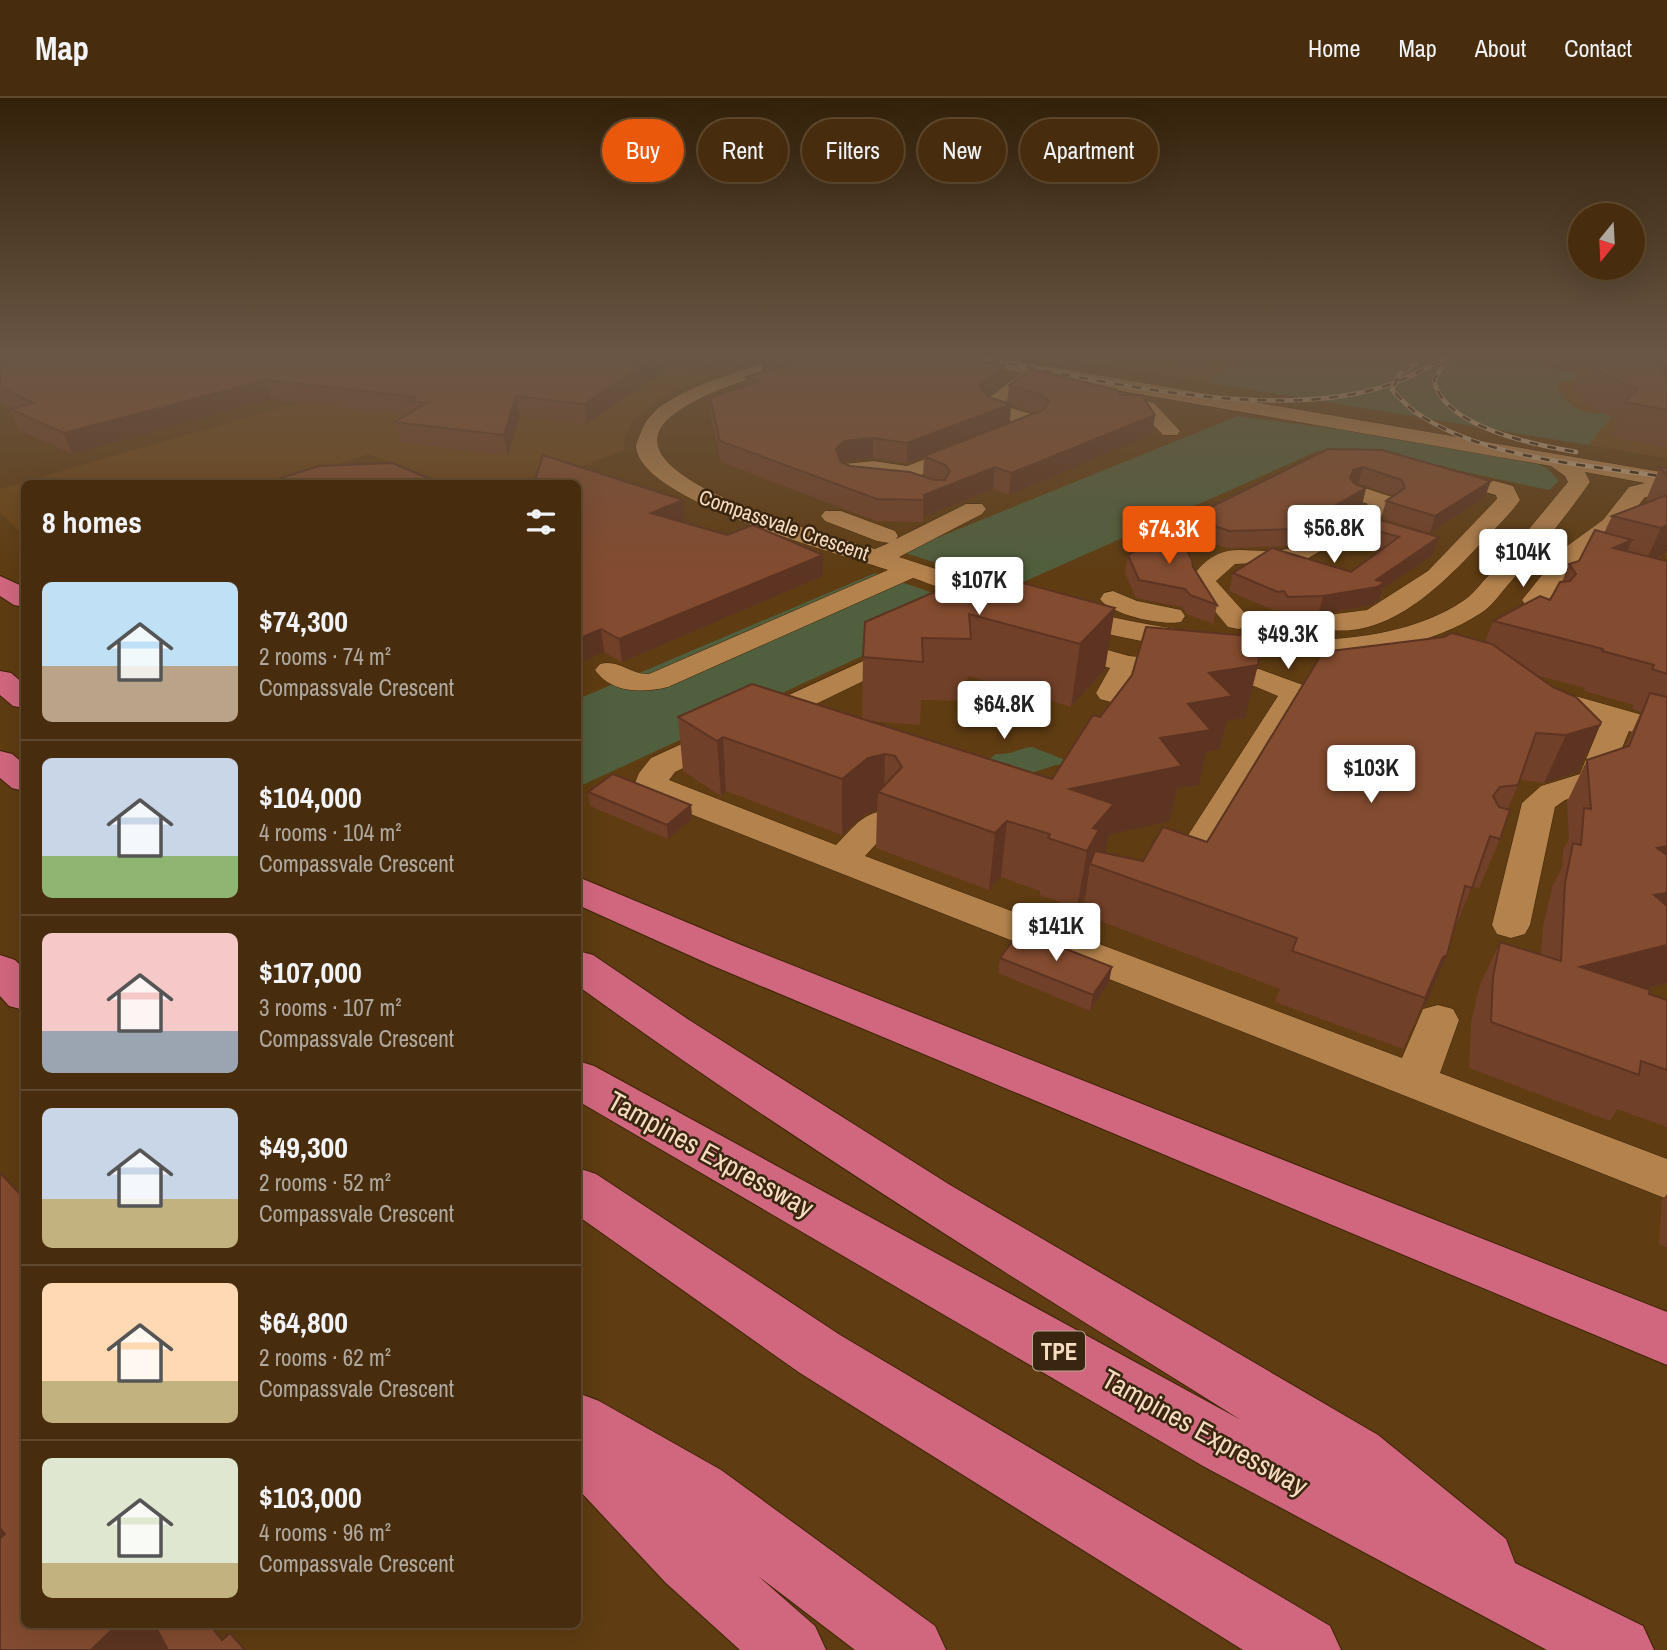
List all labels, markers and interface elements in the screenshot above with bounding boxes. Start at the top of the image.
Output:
text: Map [35,26,89,70]
text: Home [1308,32,1360,64]
text: Map [1398,32,1437,64]
text: About [1475,32,1526,64]
text: Contact [1564,32,1632,64]
chip: Buy [602,119,684,182]
chip: Rent [698,119,788,182]
chip: Filters [802,119,904,182]
chip: New [918,119,1006,182]
chip: Apartment [1020,119,1158,182]
north arrow [1568,203,1645,280]
map controls [1568,203,1645,280]
street label: Compassvale Crescent [695,482,873,568]
text: 8 homes [42,502,142,542]
icon: filters [522,503,560,541]
pin: $56.8K [1277,505,1391,565]
pin: $74.3K [1112,506,1226,566]
text: $56.8K [1304,512,1364,543]
text: $74.3K [1139,513,1199,544]
pin: $104K [1474,530,1572,589]
text: $104K [1495,536,1551,567]
pin: $107K [930,558,1028,617]
text: $107K [951,564,1007,595]
text: $74,300 [259,601,348,641]
icon: home [98,610,182,694]
pin: $49.3K [1231,612,1345,671]
text: $49.3K [1258,618,1318,649]
text: 2 rooms · 74 m² [259,641,391,672]
text: Compassvale Crescent [259,672,454,703]
pin: $64.8K [947,682,1061,741]
text: $64.8K [974,688,1034,719]
pin: $103K [1322,746,1420,805]
text: $103K [1343,752,1399,783]
text: $104,000 [259,777,362,817]
icon: home [98,786,182,870]
text: 4 rooms · 104 m² [259,817,402,848]
text: Compassvale Crescent [259,848,454,879]
pin: $141K [1007,904,1105,963]
text: $141K [1028,910,1084,941]
text: $107,000 [259,952,362,992]
icon: home [98,961,182,1045]
text: 3 rooms · 107 m² [259,992,402,1023]
text: Compassvale Crescent [259,1023,454,1054]
street label: Tampines Expressway [601,1082,821,1227]
text: $49,300 [259,1127,348,1167]
icon: home [98,1136,182,1220]
text: 2 rooms · 52 m² [259,1167,391,1198]
text: Compassvale Crescent [259,1198,454,1229]
text: $64,800 [259,1302,348,1342]
icon: home [98,1311,182,1395]
road number: TPE [1033,1332,1085,1370]
text: 2 rooms · 62 m² [259,1342,391,1373]
street label: Tampines Expressway [1095,1360,1315,1505]
text: Compassvale Crescent [259,1373,454,1404]
text: $103,000 [259,1477,362,1517]
icon: home [98,1486,182,1570]
text: 4 rooms · 96 m² [259,1517,391,1548]
text: Compassvale Crescent [259,1548,454,1579]

